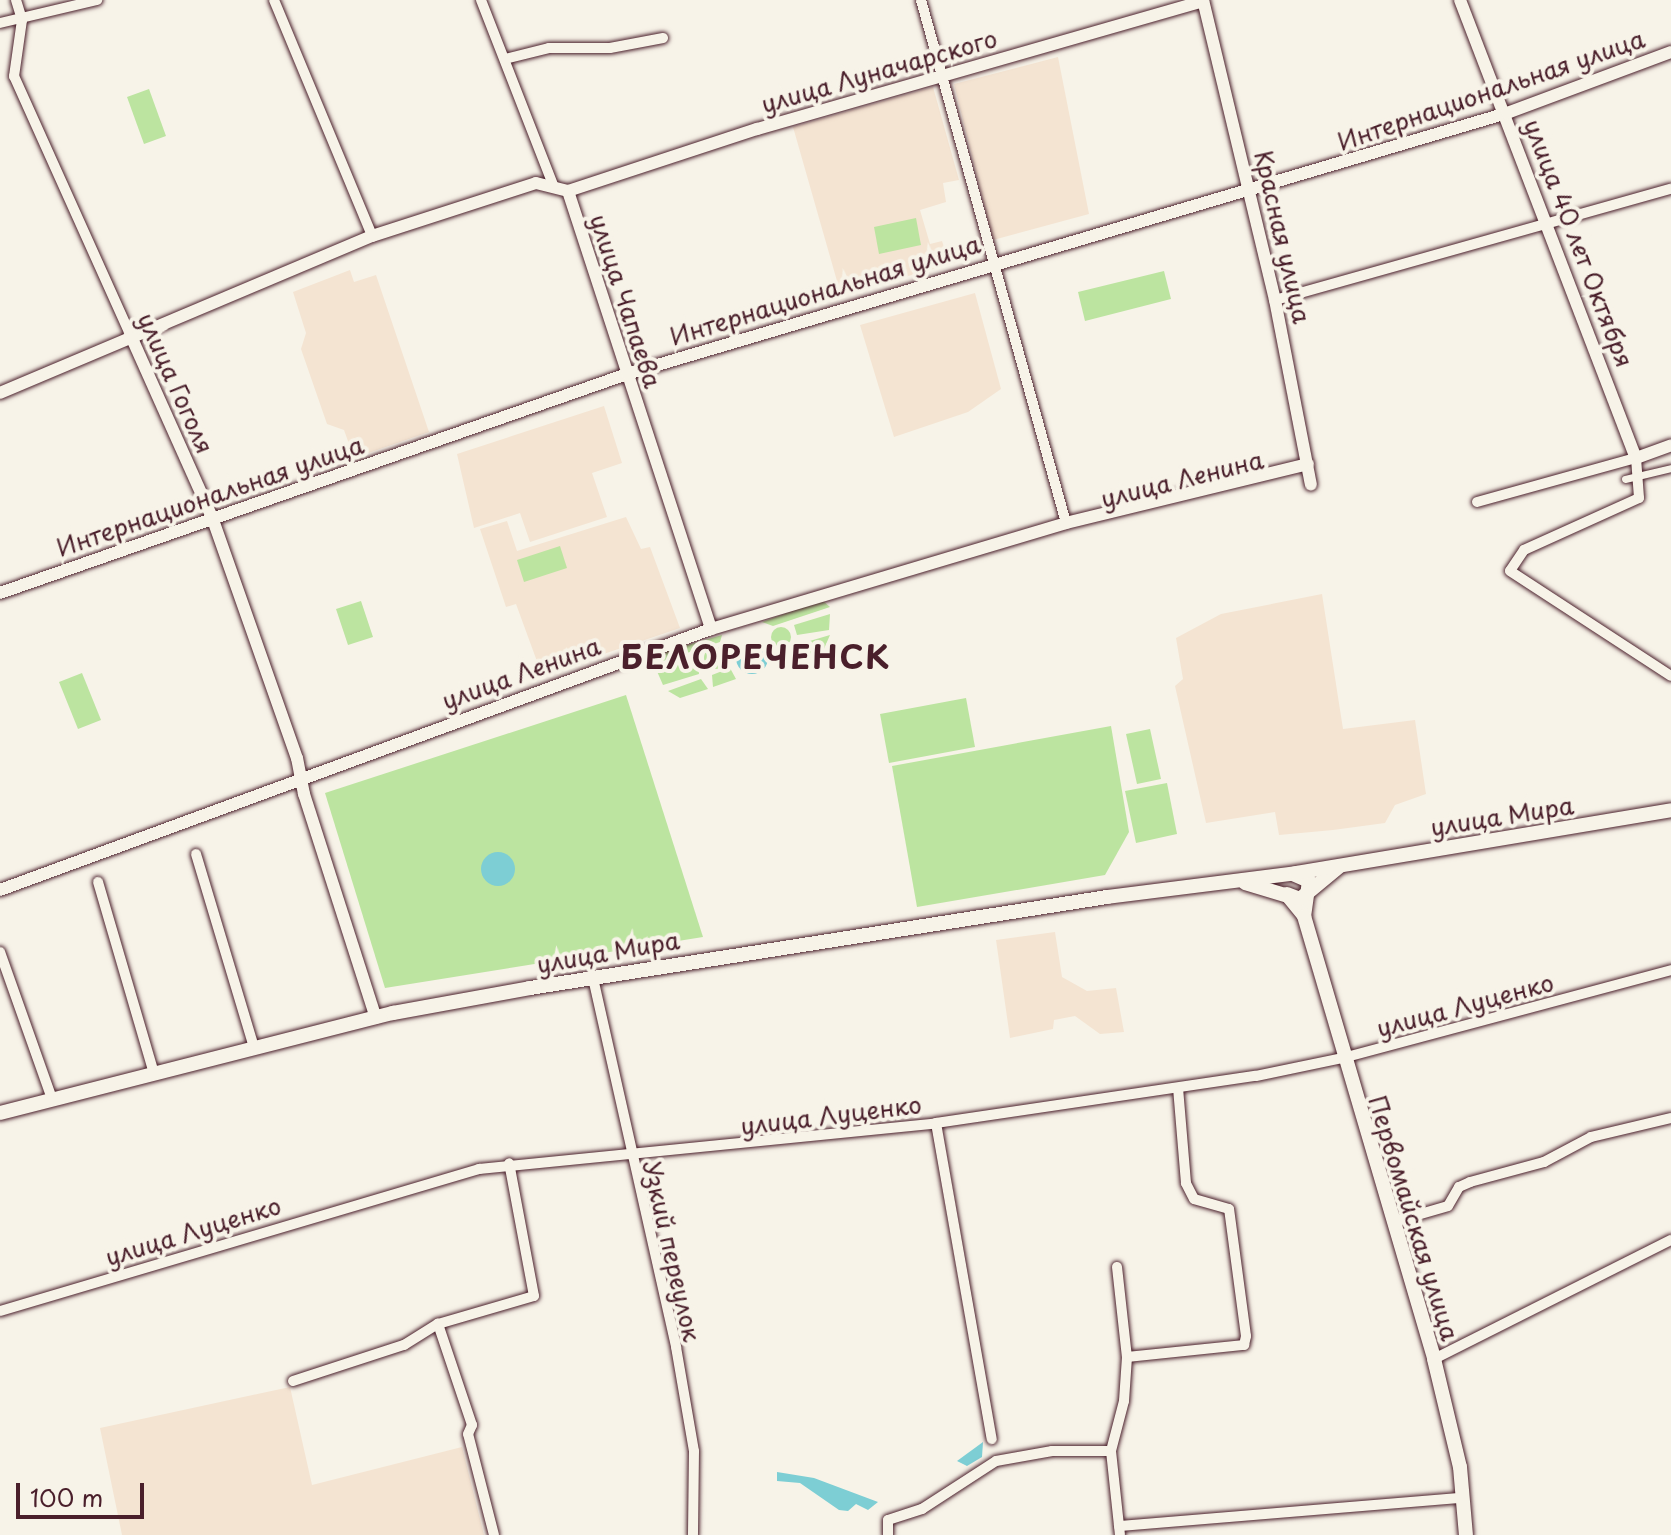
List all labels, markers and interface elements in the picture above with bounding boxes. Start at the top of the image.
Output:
street label: улица Луначарского [757,23,1001,119]
street label: Интернациональная улица [1333,24,1649,156]
street label: улица 40 лет Октября [1518,114,1640,372]
street label: Красная улица [1249,147,1317,327]
street label: улица Чапаева [584,210,668,392]
street label: Интернациональная улица [666,229,984,351]
street label: улица Гоголя [132,307,220,459]
street label: Интернациональная улица [52,430,368,562]
street label: улица Ленина [1097,445,1267,513]
street label: улица Ленина [437,631,605,715]
district label: БЕЛОРЕЧЕНСК [623,637,889,675]
street label: улица Мира [1428,790,1576,842]
street label: улица Мира [534,925,682,979]
street label: улица Луценко [1373,967,1557,1043]
street label: улица Луценко [738,1090,924,1140]
street label: Первомайская улица [1363,1091,1465,1345]
street label: Узкий переулок [637,1158,707,1344]
street label: улица Луценко [101,1190,285,1272]
scale bar [20,1467,148,1517]
text: 100 m [30,1479,103,1515]

